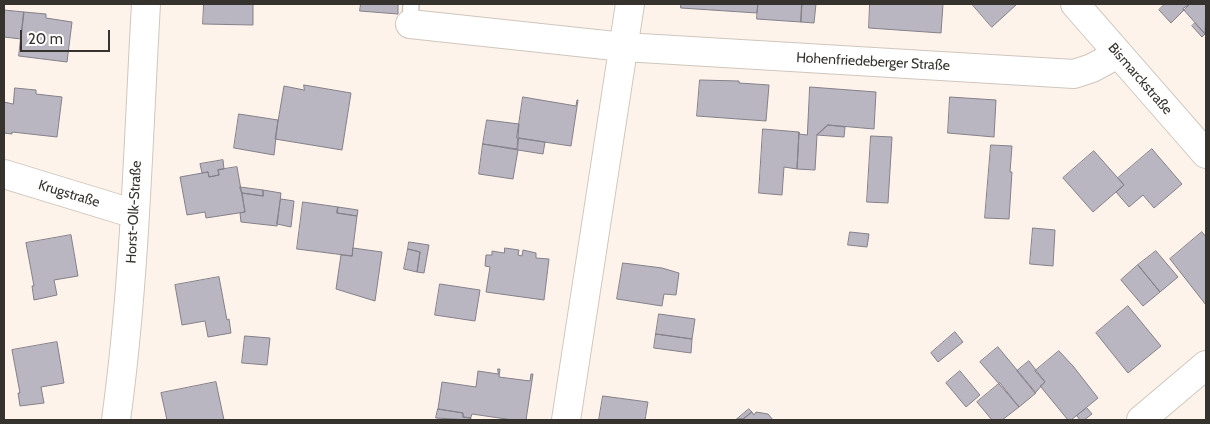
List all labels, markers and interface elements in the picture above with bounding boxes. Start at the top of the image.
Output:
scale bar [22,20,112,52]
text: 20 m [28,30,63,48]
street label: Bismarckstraße [1104,40,1176,118]
street label: Hohenfriedeberger Straße [796,50,950,74]
street label: Horst-Olk-Straße [123,160,145,264]
street label: Krugstraße [36,177,102,211]

